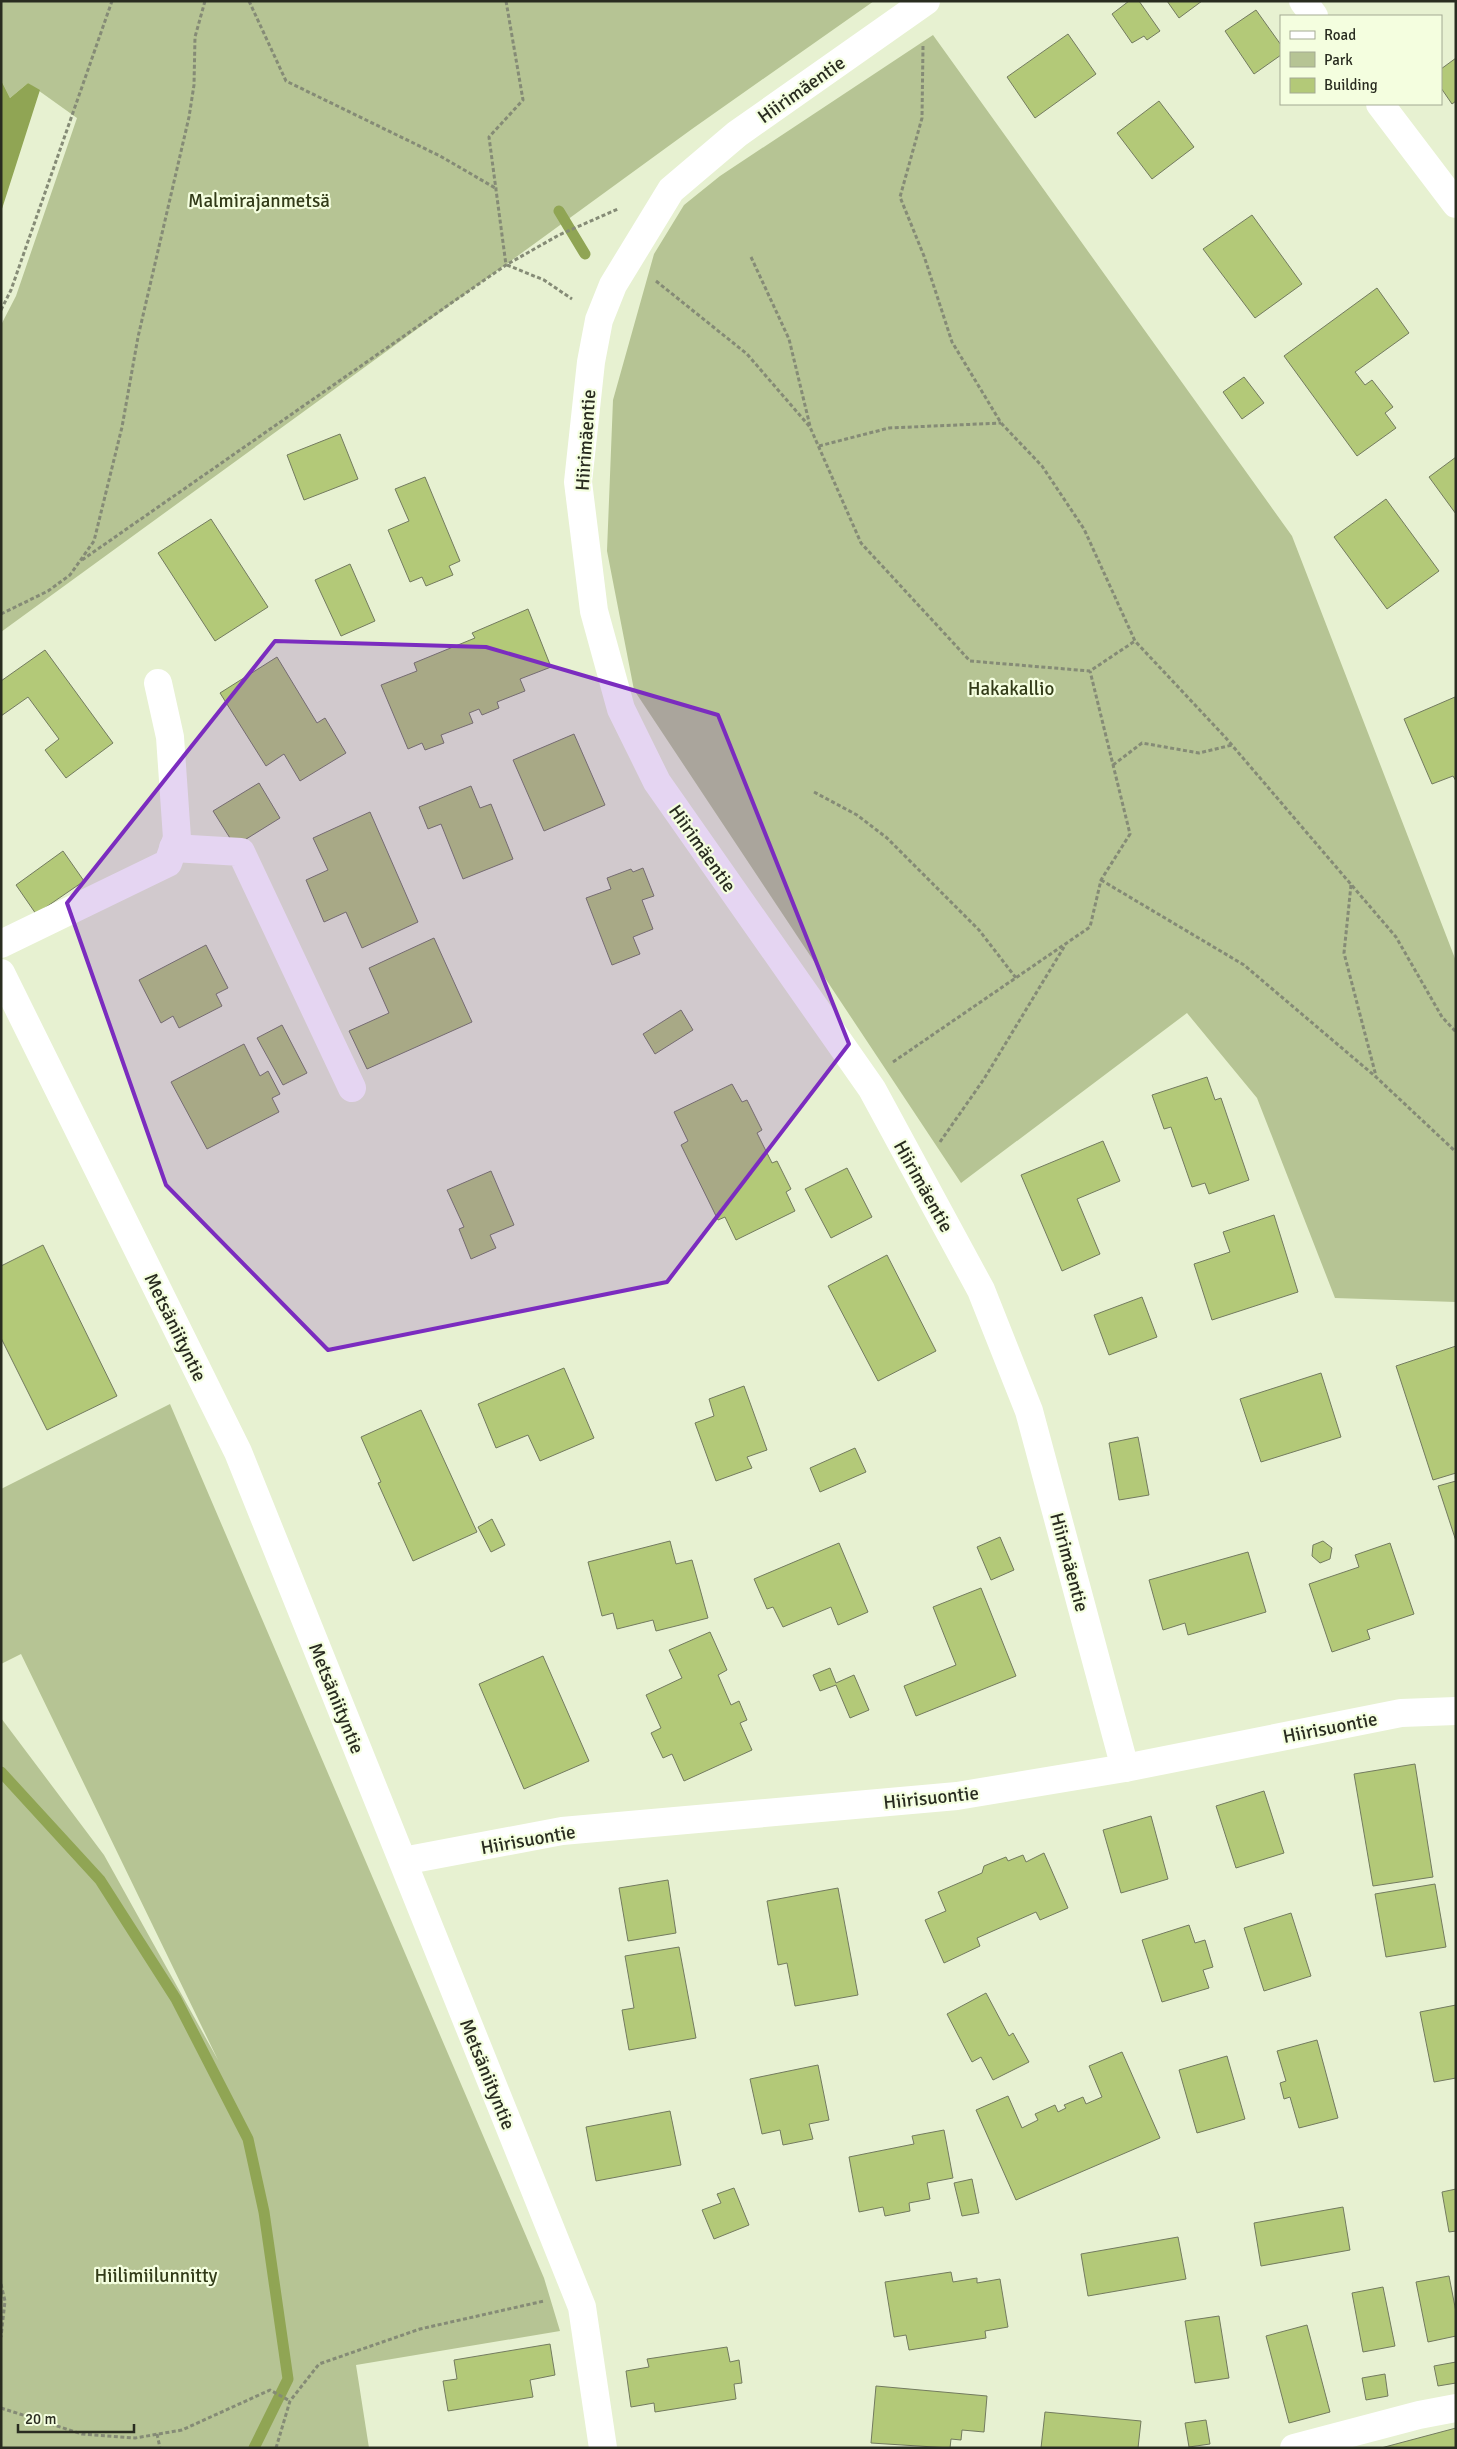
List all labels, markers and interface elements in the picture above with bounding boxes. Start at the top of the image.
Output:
legend [1280,15,1442,105]
text: Road [1324,26,1356,44]
street label: Hiirimäentie [753,51,850,129]
text: Park [1324,51,1353,69]
text: Building [1324,76,1378,94]
park label: Malmirajanmetsä [188,189,330,213]
street label: Hiirimäentie [570,389,602,492]
park label: Hakakallio [968,677,1054,701]
street label: Hiirimäentie [663,800,741,897]
street label: Hiirimäentie [888,1136,958,1237]
street label: Metsäniityntie [139,1269,212,1385]
street label: Hiirimäentie [1044,1510,1094,1614]
street label: Metsäniityntie [303,1639,369,1757]
street label: Hiirisuontie [1281,1707,1380,1749]
street label: Hiirisuontie [882,1781,980,1815]
street label: Hiirisuontie [479,1820,578,1860]
street label: Metsäniityntie [454,2015,520,2133]
park label: Hiilimiilunnitty [95,2264,218,2288]
scale bar [18,2402,134,2434]
text: 20 m [25,2410,56,2428]

